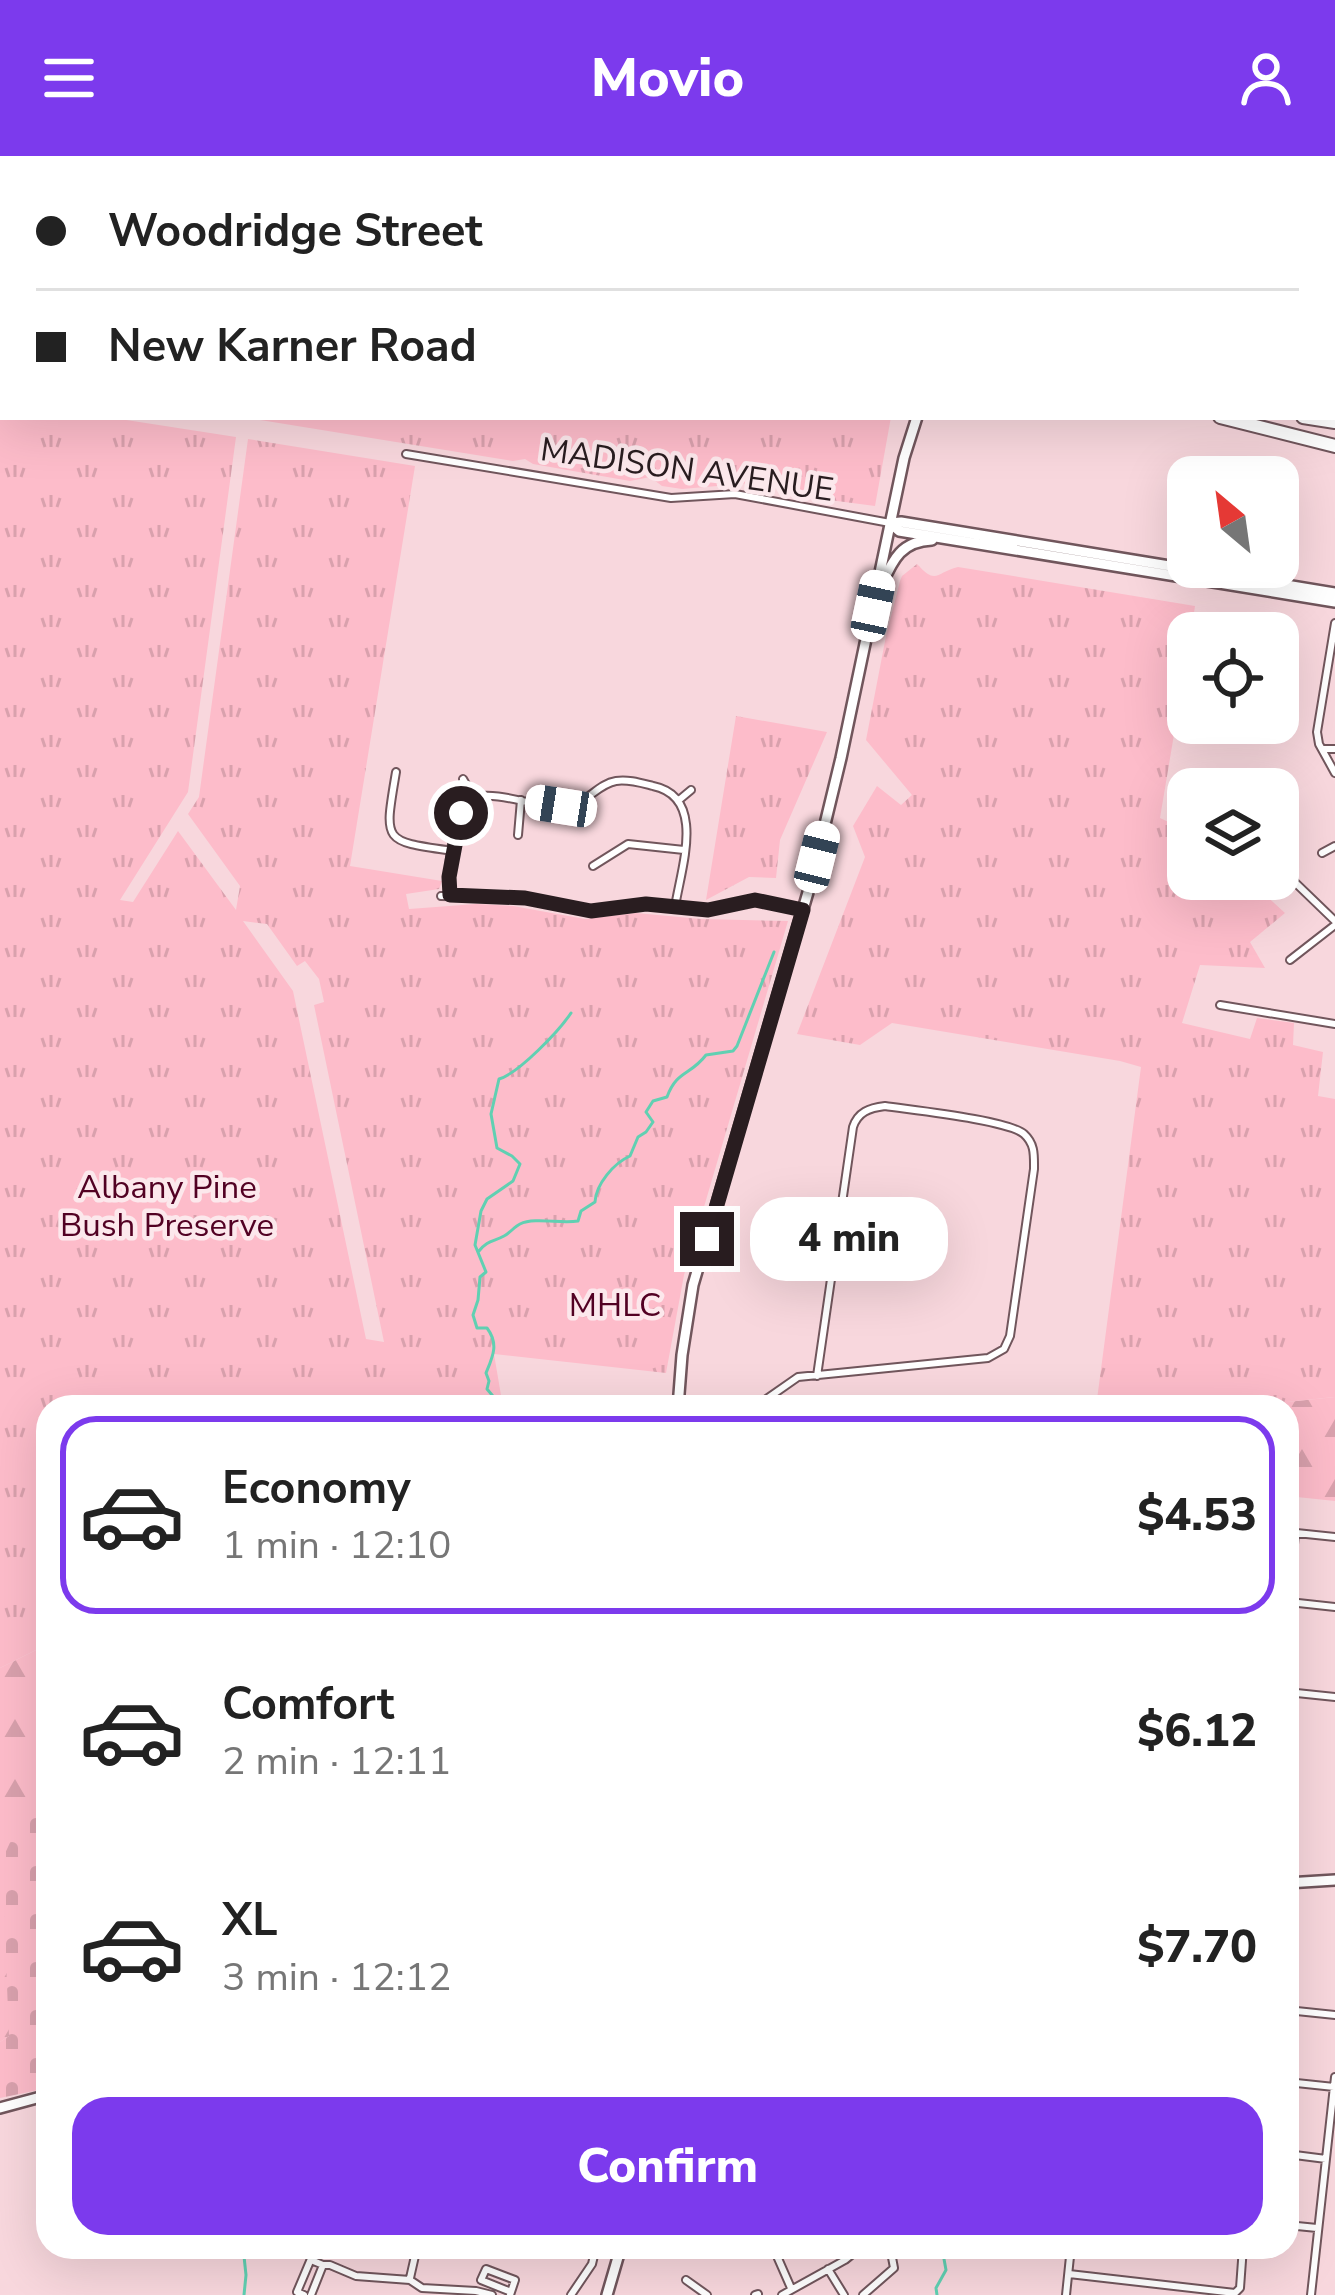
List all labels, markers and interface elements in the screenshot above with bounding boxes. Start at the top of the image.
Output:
text: Movio [591,41,744,115]
icon: menu [36,45,102,111]
icon: person [1233,45,1299,111]
text: Woodridge Street [108,201,483,262]
text: New Karner Road [108,316,477,377]
street label: MADISON AVENUE [537,427,837,513]
north arrow [1167,456,1299,588]
map controls [1167,456,1299,900]
car [848,567,898,645]
button: locate [1167,612,1299,744]
button: layers [1167,768,1299,900]
car [523,783,599,829]
route start [434,786,488,840]
car [791,818,843,896]
park label: Albany Pine Bush Preserve [60,1165,274,1248]
callout: 4 min [749,1197,947,1281]
route end [680,1212,734,1266]
text: 4 min [798,1212,900,1265]
park label: MHLC [569,1283,661,1328]
text: Economy [222,1458,411,1519]
icon: car [78,1461,186,1569]
text: $4.53 [1137,1485,1257,1546]
text: 1 min · 12:10 [222,1519,451,1572]
text: Comfort [222,1674,394,1735]
icon: car [78,1677,186,1785]
text: $6.12 [1137,1701,1257,1762]
text: 2 min · 12:11 [222,1735,451,1788]
text: XL [222,1890,278,1951]
icon: car [78,1893,186,2001]
text: $7.70 [1137,1917,1257,1978]
text: 3 min · 12:12 [222,1951,451,2004]
button: Confirm [72,2097,1263,2235]

